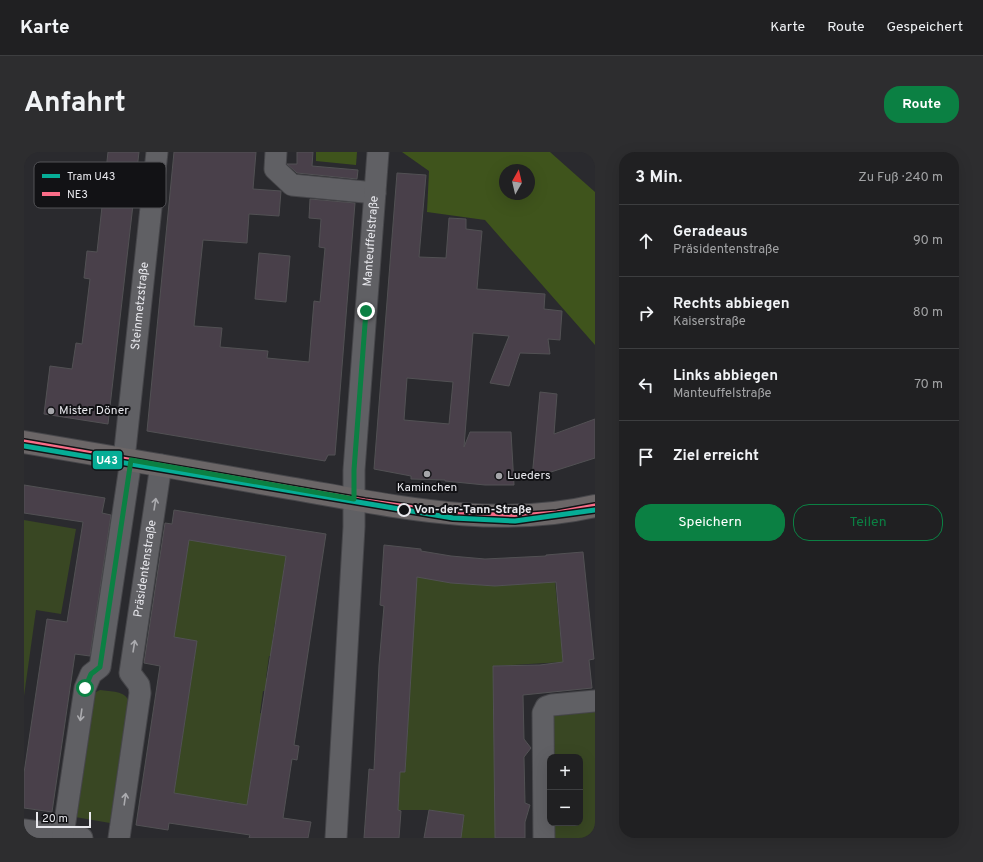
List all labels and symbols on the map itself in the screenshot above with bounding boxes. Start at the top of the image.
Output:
legend [34,162,166,208]
north arrow [499,164,535,200]
text: Tram U43 [67,170,115,184]
text: NE3 [67,188,88,202]
street label: Manteuffelstraße [360,195,383,287]
street label: Steinmetzstraße [128,261,153,351]
route end [357,302,375,320]
place label: Mister Döner [59,403,129,419]
marker: Mister Döner [46,406,56,416]
line badge: U43 [92,450,123,470]
text: U43 [96,454,118,468]
place label: Lueders [507,468,551,484]
marker: Kaminchen [422,469,432,479]
marker: Lueders [494,471,504,481]
place label: Kaminchen [397,480,457,496]
one-way arrow [151,498,159,511]
place label: Von-der-Tann-Straße [414,502,532,518]
marker: Von-der-Tann-Straße [397,503,411,517]
street label: Präsidentenstraße [130,519,161,618]
one-way arrow [130,640,138,653]
route start [76,679,94,697]
one-way arrow [77,708,85,721]
one-way arrow [121,793,129,806]
scale bar [36,810,91,829]

